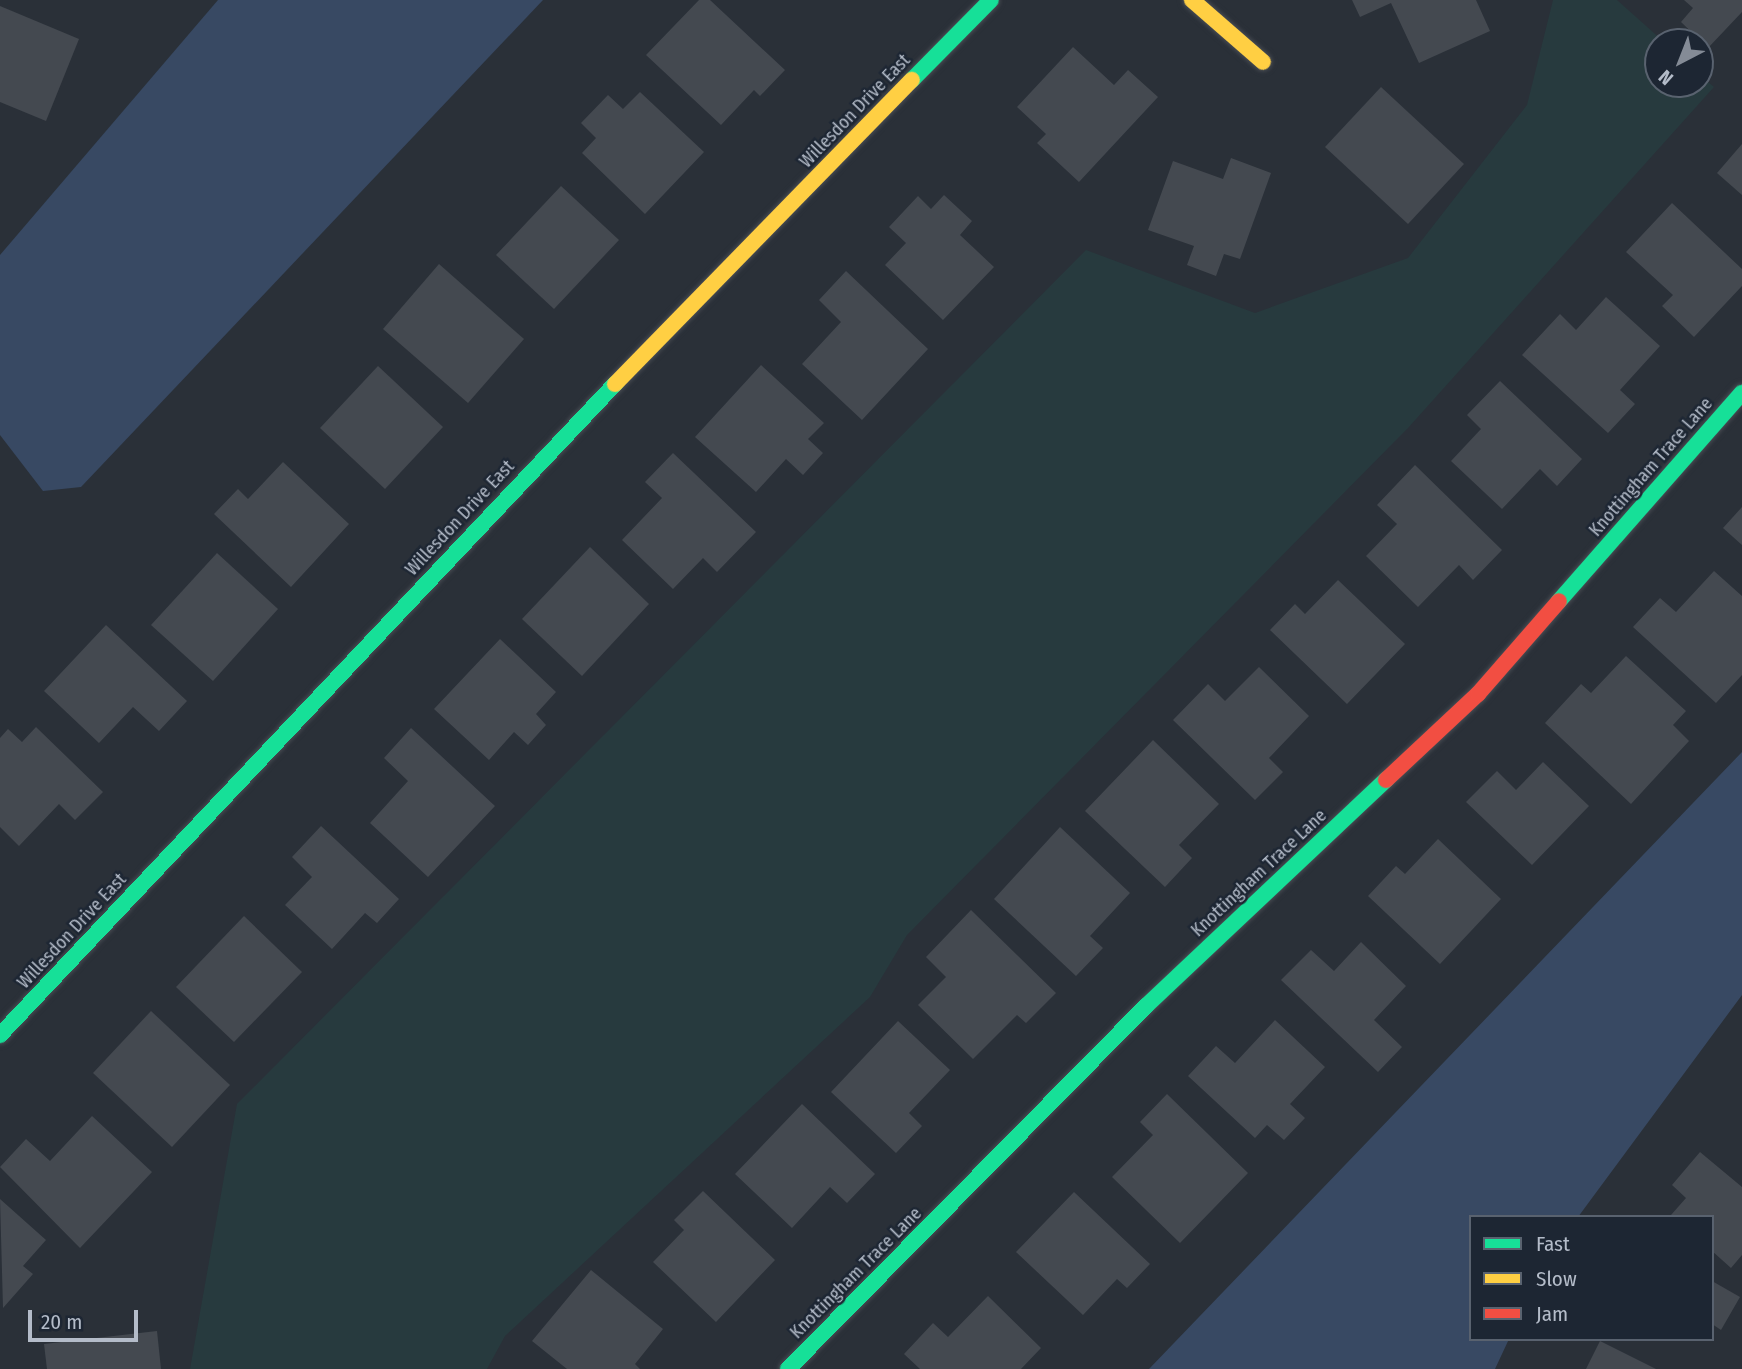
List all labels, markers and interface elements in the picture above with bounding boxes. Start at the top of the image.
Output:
north arrow [1644,28,1714,98]
street label: Willesdon Drive East [795,50,915,172]
text: N [1654,65,1678,90]
street label: Knottingham Trace Lane [1585,393,1717,541]
street label: Willesdon Drive East [401,456,519,580]
street label: Knottingham Trace Lane [1187,805,1331,941]
street label: Willesdon Drive East [13,869,131,993]
street label: Knottingham Trace Lane [786,1203,926,1343]
legend [1469,1215,1714,1341]
text: Fast [1536,1231,1570,1257]
text: Slow [1536,1266,1577,1292]
scale bar [32,1296,142,1340]
text: Jam [1536,1301,1568,1327]
text: 20 m [41,1309,82,1335]

